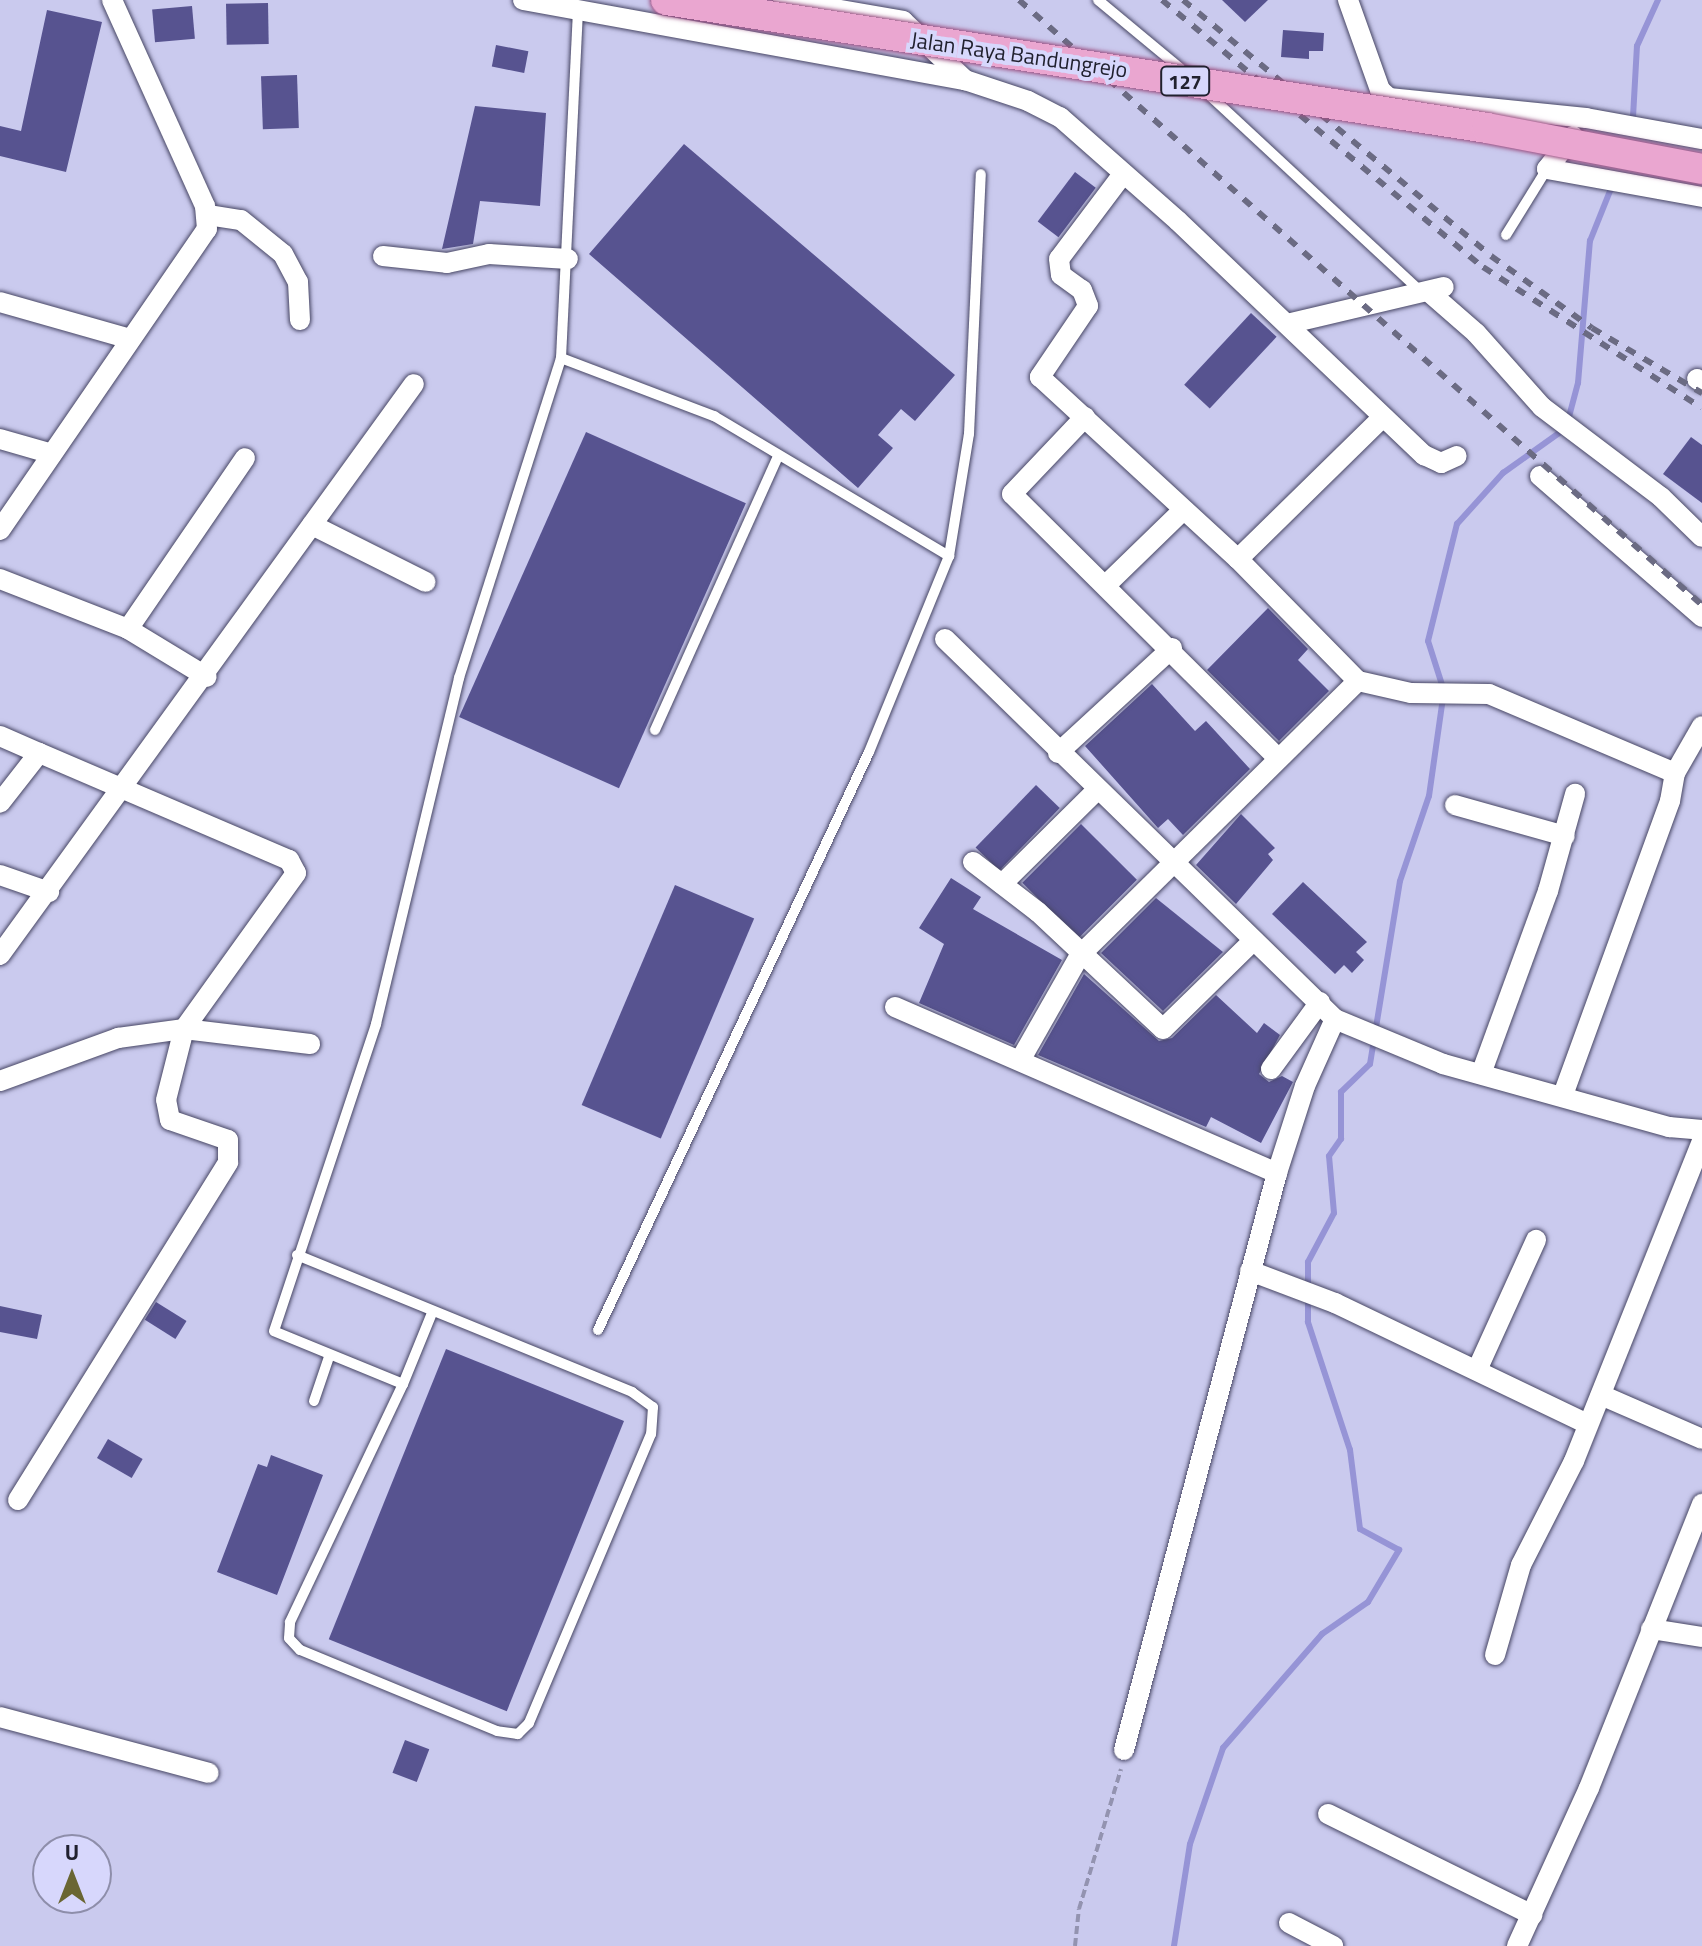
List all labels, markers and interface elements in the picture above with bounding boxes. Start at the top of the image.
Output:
street label: Jalan Raya Bandungrejo [909,27,1129,83]
road number: 127 [1159,65,1211,97]
north arrow [32,1834,112,1914]
text: U [65,1835,79,1869]

